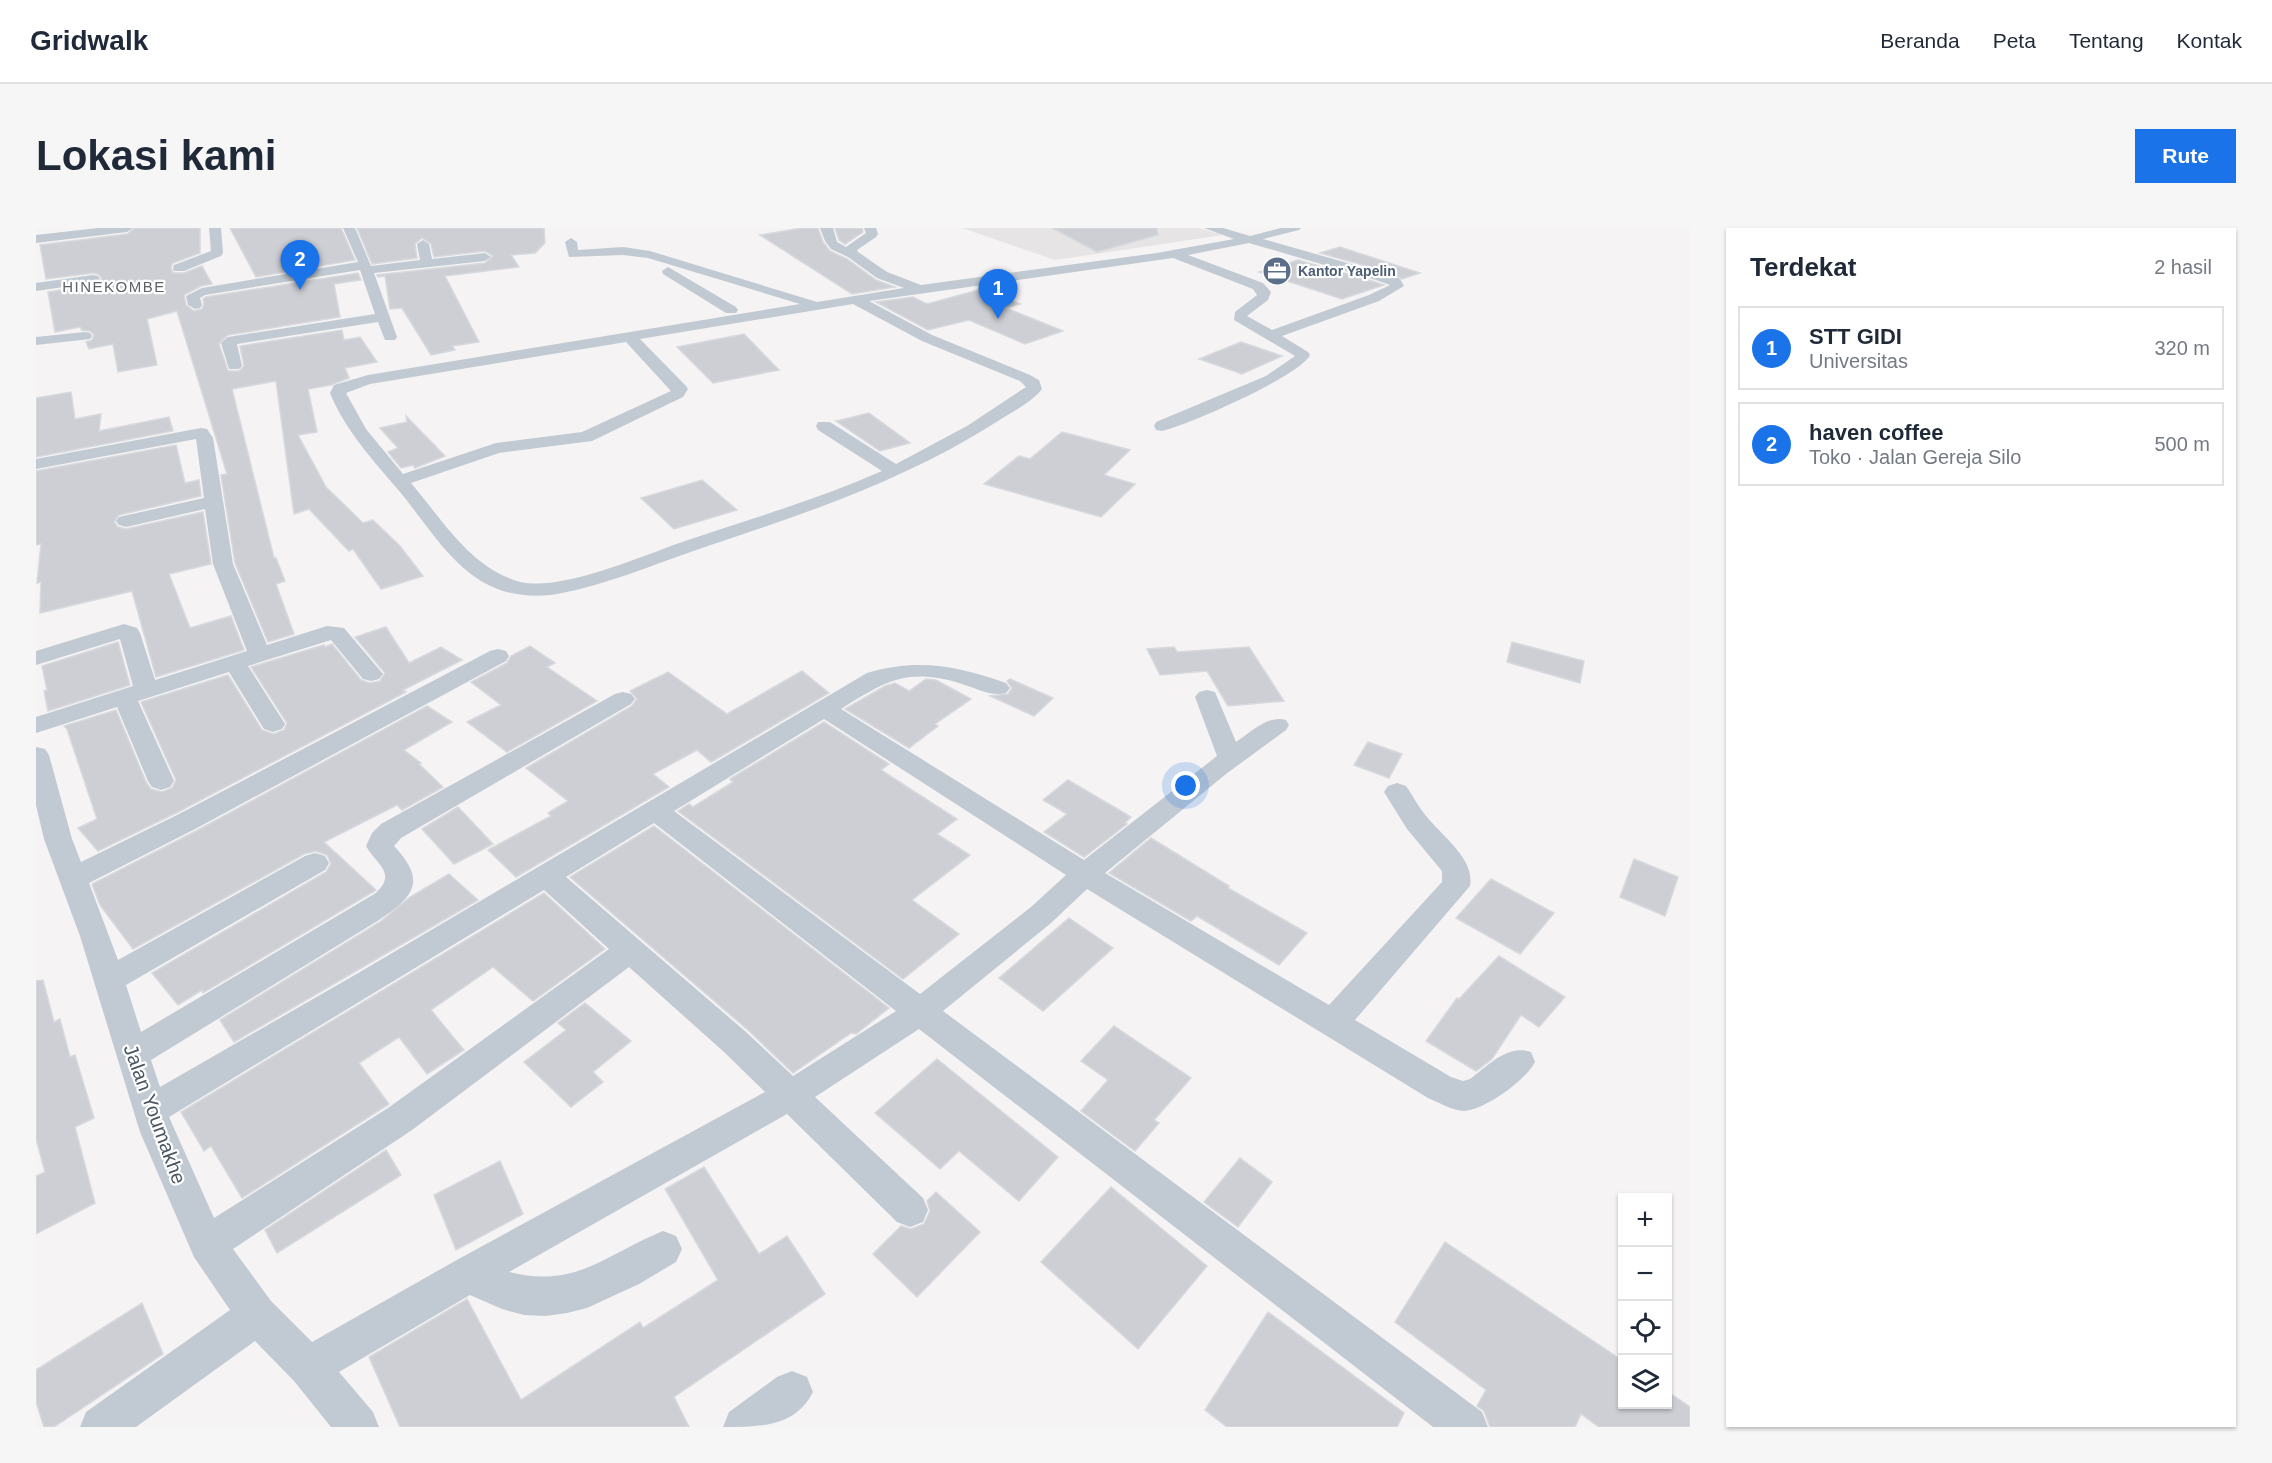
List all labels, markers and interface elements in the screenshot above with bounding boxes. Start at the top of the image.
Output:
text: Gridwalk [30,25,148,56]
text: Beranda [1880,29,1960,52]
text: Peta [1993,29,2036,52]
text: Tentang [2069,29,2144,52]
text: Kontak [2177,29,2242,52]
button: Rute [2135,129,2236,183]
text: Lokasi kami [36,132,276,179]
pin: 2 [280,241,320,290]
text: Terdekat [1750,252,1856,282]
office icon: Kantor Yapelin [1261,255,1293,287]
text: 2 hasil [2154,256,2212,278]
place label: Kantor Yapelin [1298,263,1396,279]
pin: 1 [978,270,1018,319]
district label: HINEKOMBE [62,278,166,295]
text: STT GIDI [1809,324,1902,349]
text: 1 [1766,337,1777,359]
text: 320 m [2154,337,2210,359]
text: Universitas [1809,350,1908,372]
text: haven coffee [1809,420,1944,445]
text: 2 [1766,433,1777,455]
text: 500 m [2154,433,2210,455]
text: Toko · Jalan Gereja Silo [1809,446,2021,468]
your location [1171,771,1200,800]
street label: Jalan Youmakhe [120,1041,190,1187]
map controls [1618,1193,1672,1409]
button: + [1618,1193,1672,1247]
button: − [1618,1247,1672,1301]
button: locate [1618,1301,1672,1355]
button: layers [1618,1355,1672,1409]

